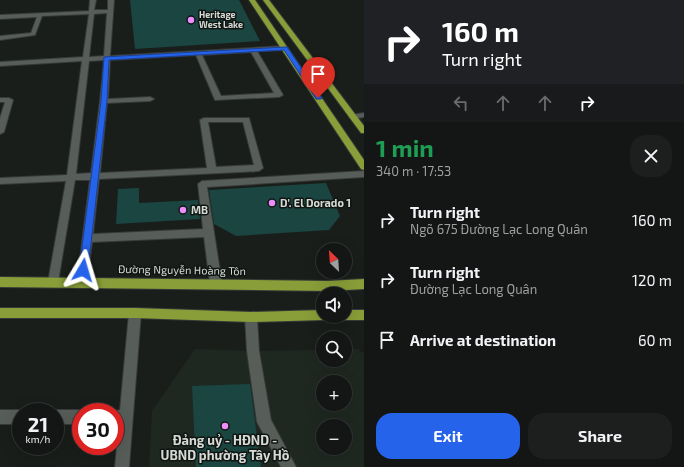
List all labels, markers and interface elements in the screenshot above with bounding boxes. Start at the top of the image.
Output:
place label: Heritage West Lake [199,9,243,30]
text: 160 m [442,14,519,48]
marker: Heritage West Lake [186,15,196,25]
icon: right [376,16,428,68]
text: Turn right [442,48,522,70]
pin [301,57,335,98]
icon: arrive [307,63,329,85]
icon: left [450,92,472,114]
icon: ahead [492,92,514,114]
icon: ahead [534,92,556,114]
icon: right [576,92,598,114]
text: 1 min [376,133,434,162]
button: close [630,135,672,177]
text: 340 m · 17:53 [376,163,451,179]
place label: D’. El Dorado 1 [280,196,351,209]
marker: D’. El Dorado 1 [267,198,277,208]
place label: MB [191,203,208,216]
text: Turn right [410,203,480,221]
marker: MB [178,205,188,215]
icon: right [376,209,398,231]
text: 160 m [632,211,672,229]
text: Ngõ 675 Đường Lạc Long Quân [410,221,588,237]
north arrow [316,243,352,279]
map controls [316,243,352,455]
position arrow [62,249,104,291]
street label: Đường Nguyễn Hoàng Tôn [118,262,246,277]
text: Turn right [410,263,480,281]
icon: right [376,269,398,291]
text: 120 m [632,271,672,289]
text: Đường Lạc Long Quân [410,281,537,297]
button: sound [316,287,352,323]
icon: arrive [376,329,398,351]
button: search [316,331,352,367]
text: Arrive at destination [410,331,556,349]
text: 60 m [638,331,672,349]
button: + [316,375,352,411]
speed limit sign: 30 [72,403,124,455]
text: 21 [28,412,48,436]
button: Exit [376,413,520,459]
button: Share [528,413,672,459]
button: − [316,419,352,455]
marker: Đảng uỷ - HĐND - UBND phường Tây Hồ [220,421,230,431]
place label: Đảng uỷ - HĐND - UBND phường Tây Hồ [161,432,290,463]
text: km/h [26,433,50,445]

